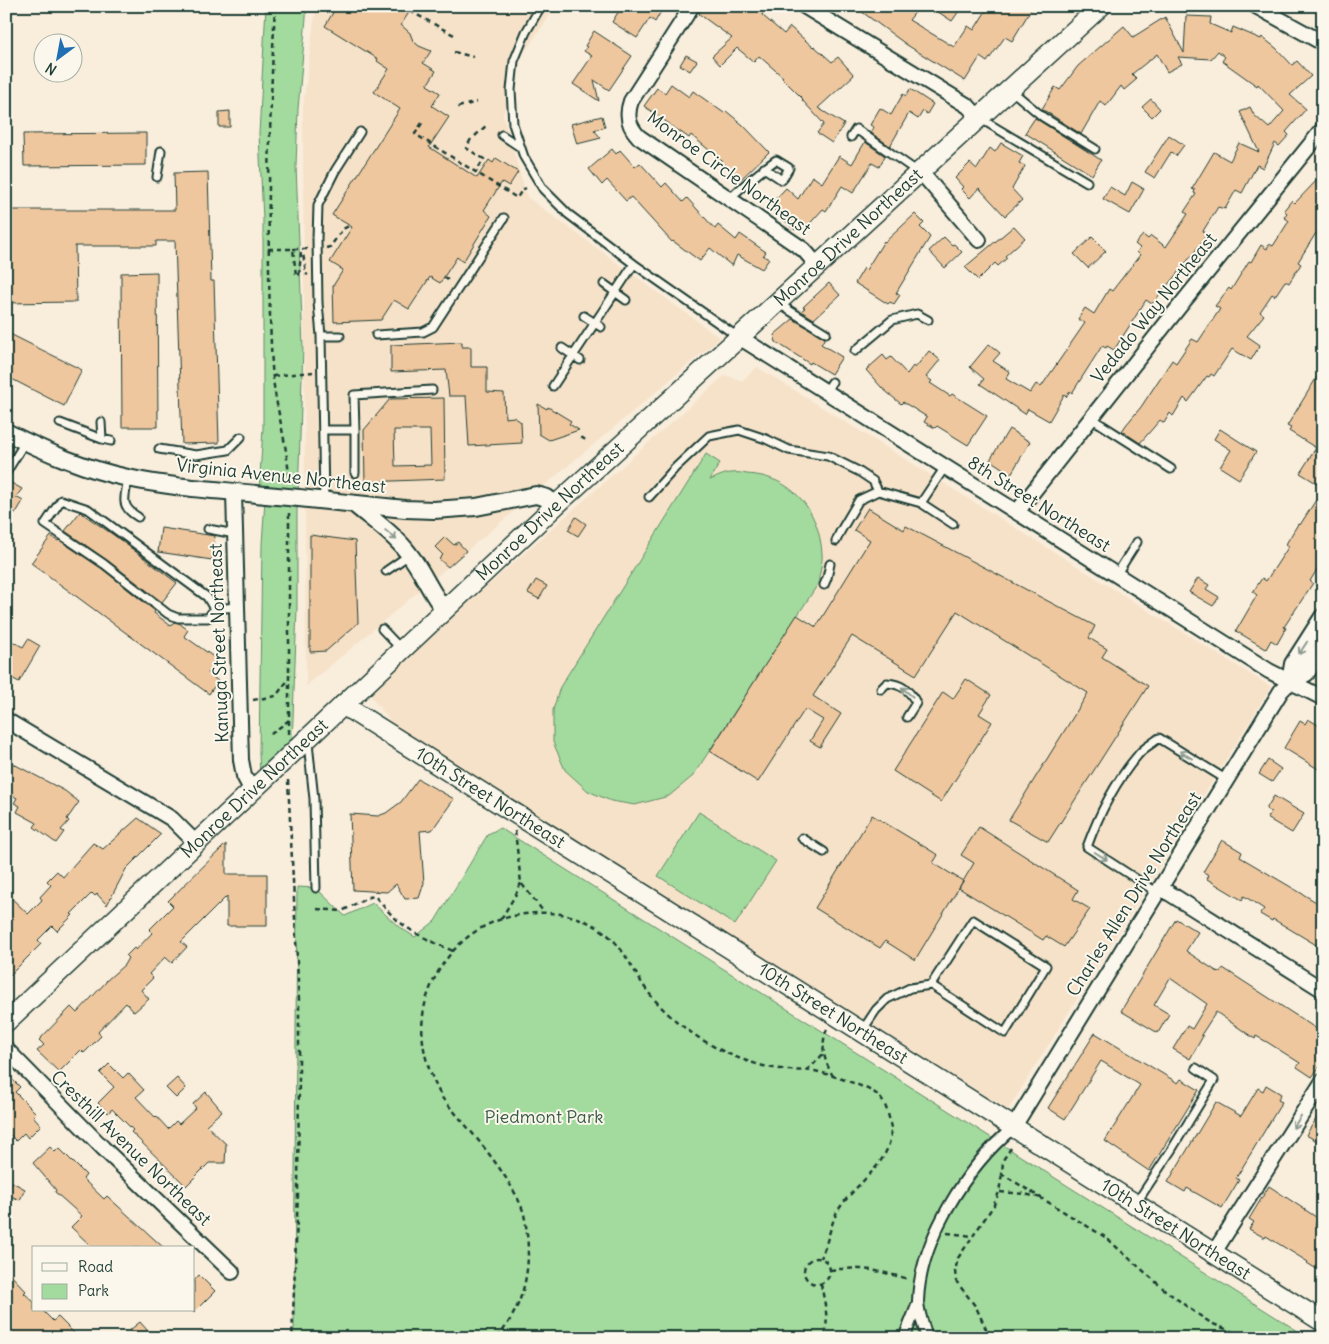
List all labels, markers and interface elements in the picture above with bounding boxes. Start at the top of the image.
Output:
north arrow [32,32,82,82]
text: N [42,59,60,79]
street label: Monroe Circle Northeast [643,105,816,240]
street label: Monroe Drive Northeast [769,163,927,311]
street label: Vedado Way Northeast [1086,228,1221,388]
street label: Monroe Drive Northeast [471,437,628,585]
street label: 8th Street Northeast [964,450,1115,557]
street label: Virginia Avenue Northeast [175,453,387,498]
one-way arrow [384,530,397,541]
street label: Kanuga Street Northeast [204,543,233,743]
one-way arrow [1298,641,1308,655]
one-way arrow [900,686,913,697]
street label: Monroe Drive Northeast [176,713,333,863]
street label: 10th Street Northeast [411,742,570,853]
one-way arrow [1179,749,1193,759]
street label: Charles Allen Drive Northeast [1061,787,1206,1000]
one-way arrow [1093,851,1107,861]
street label: 10th Street Northeast [754,957,912,1069]
street label: Cresthill Avenue Northeast [46,1065,216,1230]
park label: Piedmont Park [485,1105,603,1128]
one-way arrow [1291,1115,1301,1129]
street label: 10th Street Northeast [1097,1173,1255,1285]
legend [32,1246,195,1312]
text: Road [78,1257,113,1276]
text: Park [78,1281,109,1300]

